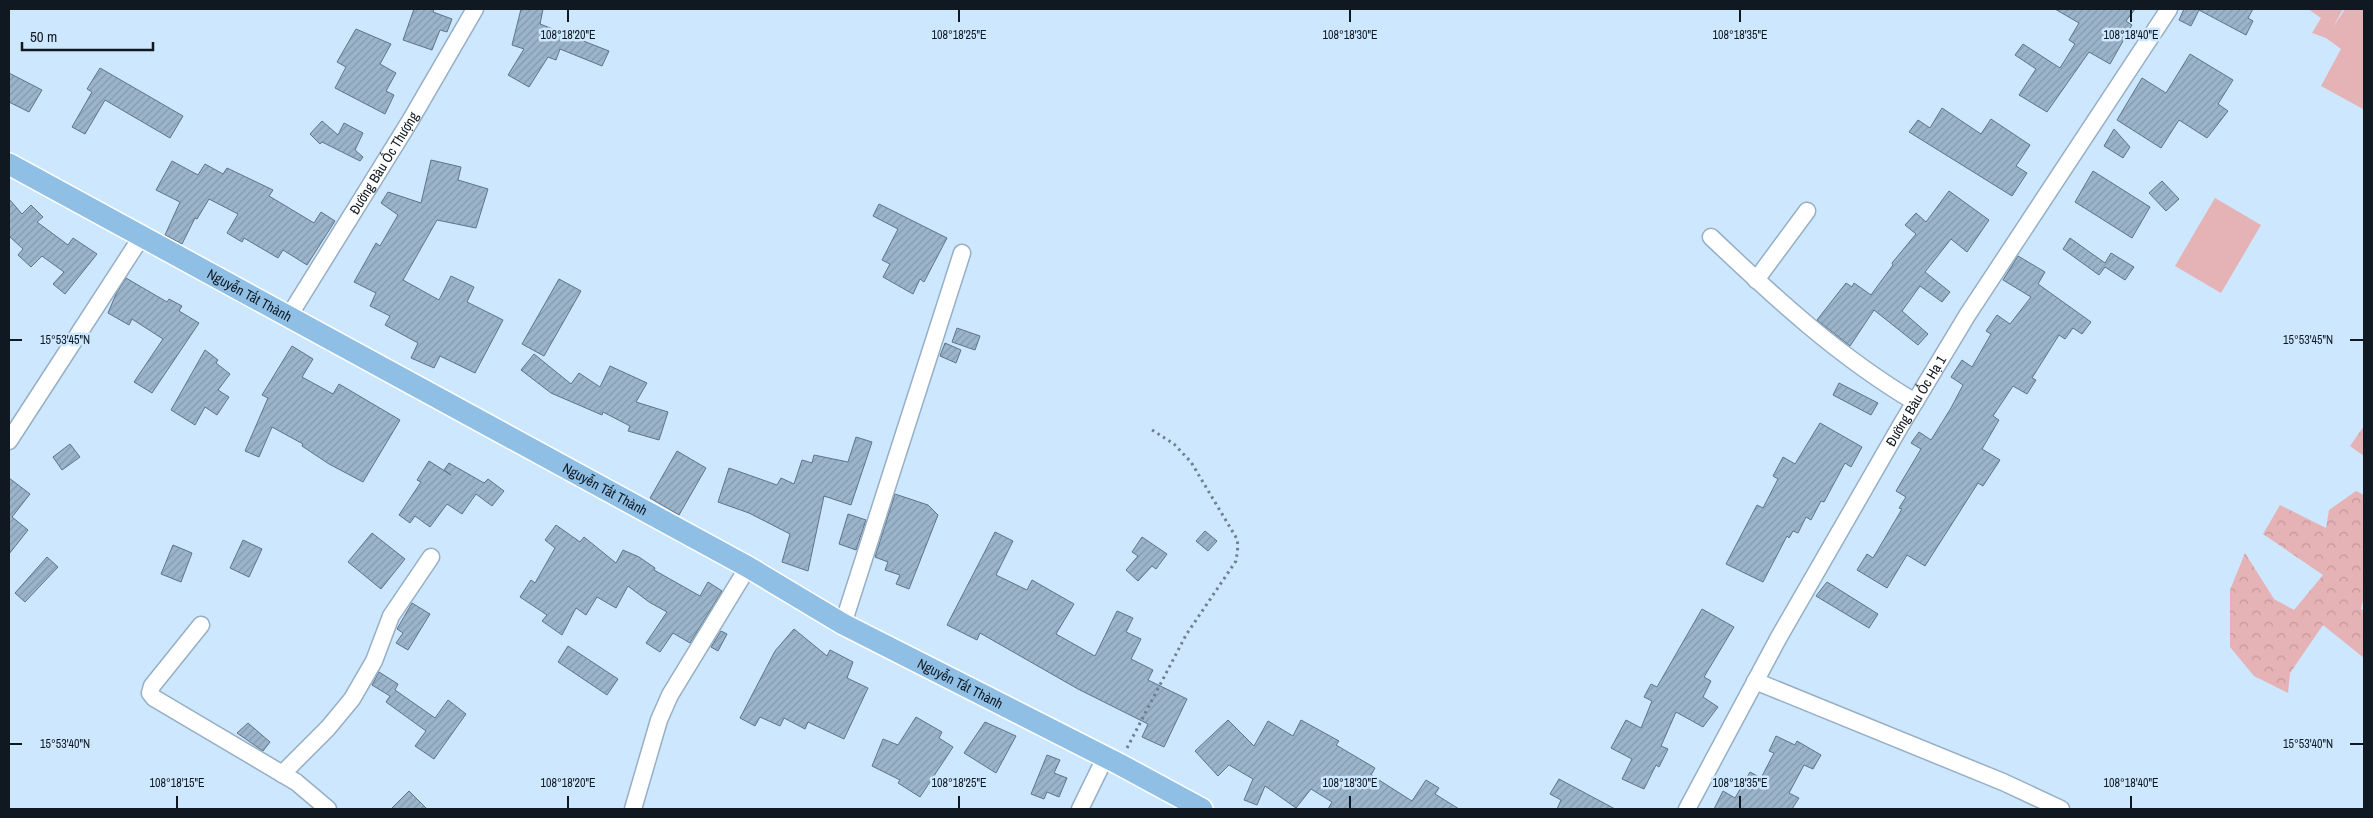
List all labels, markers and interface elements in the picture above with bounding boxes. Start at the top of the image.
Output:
scale bar [22,20,154,52]
text: 50 m [30,26,57,47]
text: 108°18'20"E [540,27,596,43]
text: 108°18'25"E [931,27,987,43]
text: 108°18'30"E [1322,27,1378,43]
text: 108°18'35"E [1712,27,1768,43]
text: 108°18'40"E [2103,27,2159,43]
street label: Đường Bàu Ốc Thượng [345,108,423,218]
street label: Nguyễn Tất Thành [204,265,295,326]
text: 15°53'45"N [40,332,90,348]
text: 15°53'45"N [2283,332,2333,348]
street label: Đường Bàu Ốc Hạ 1 [1882,352,1950,450]
street label: Nguyễn Tất Thành [560,459,651,519]
street label: Nguyễn Tất Thành [914,654,1006,713]
text: 15°53'40"N [40,736,90,752]
text: 15°53'40"N [2283,736,2333,752]
text: 108°18'15"E [149,775,205,791]
text: 108°18'20"E [540,775,596,791]
text: 108°18'25"E [931,775,987,791]
text: 108°18'30"E [1322,775,1378,791]
text: 108°18'35"E [1712,775,1768,791]
text: 108°18'40"E [2103,775,2159,791]

